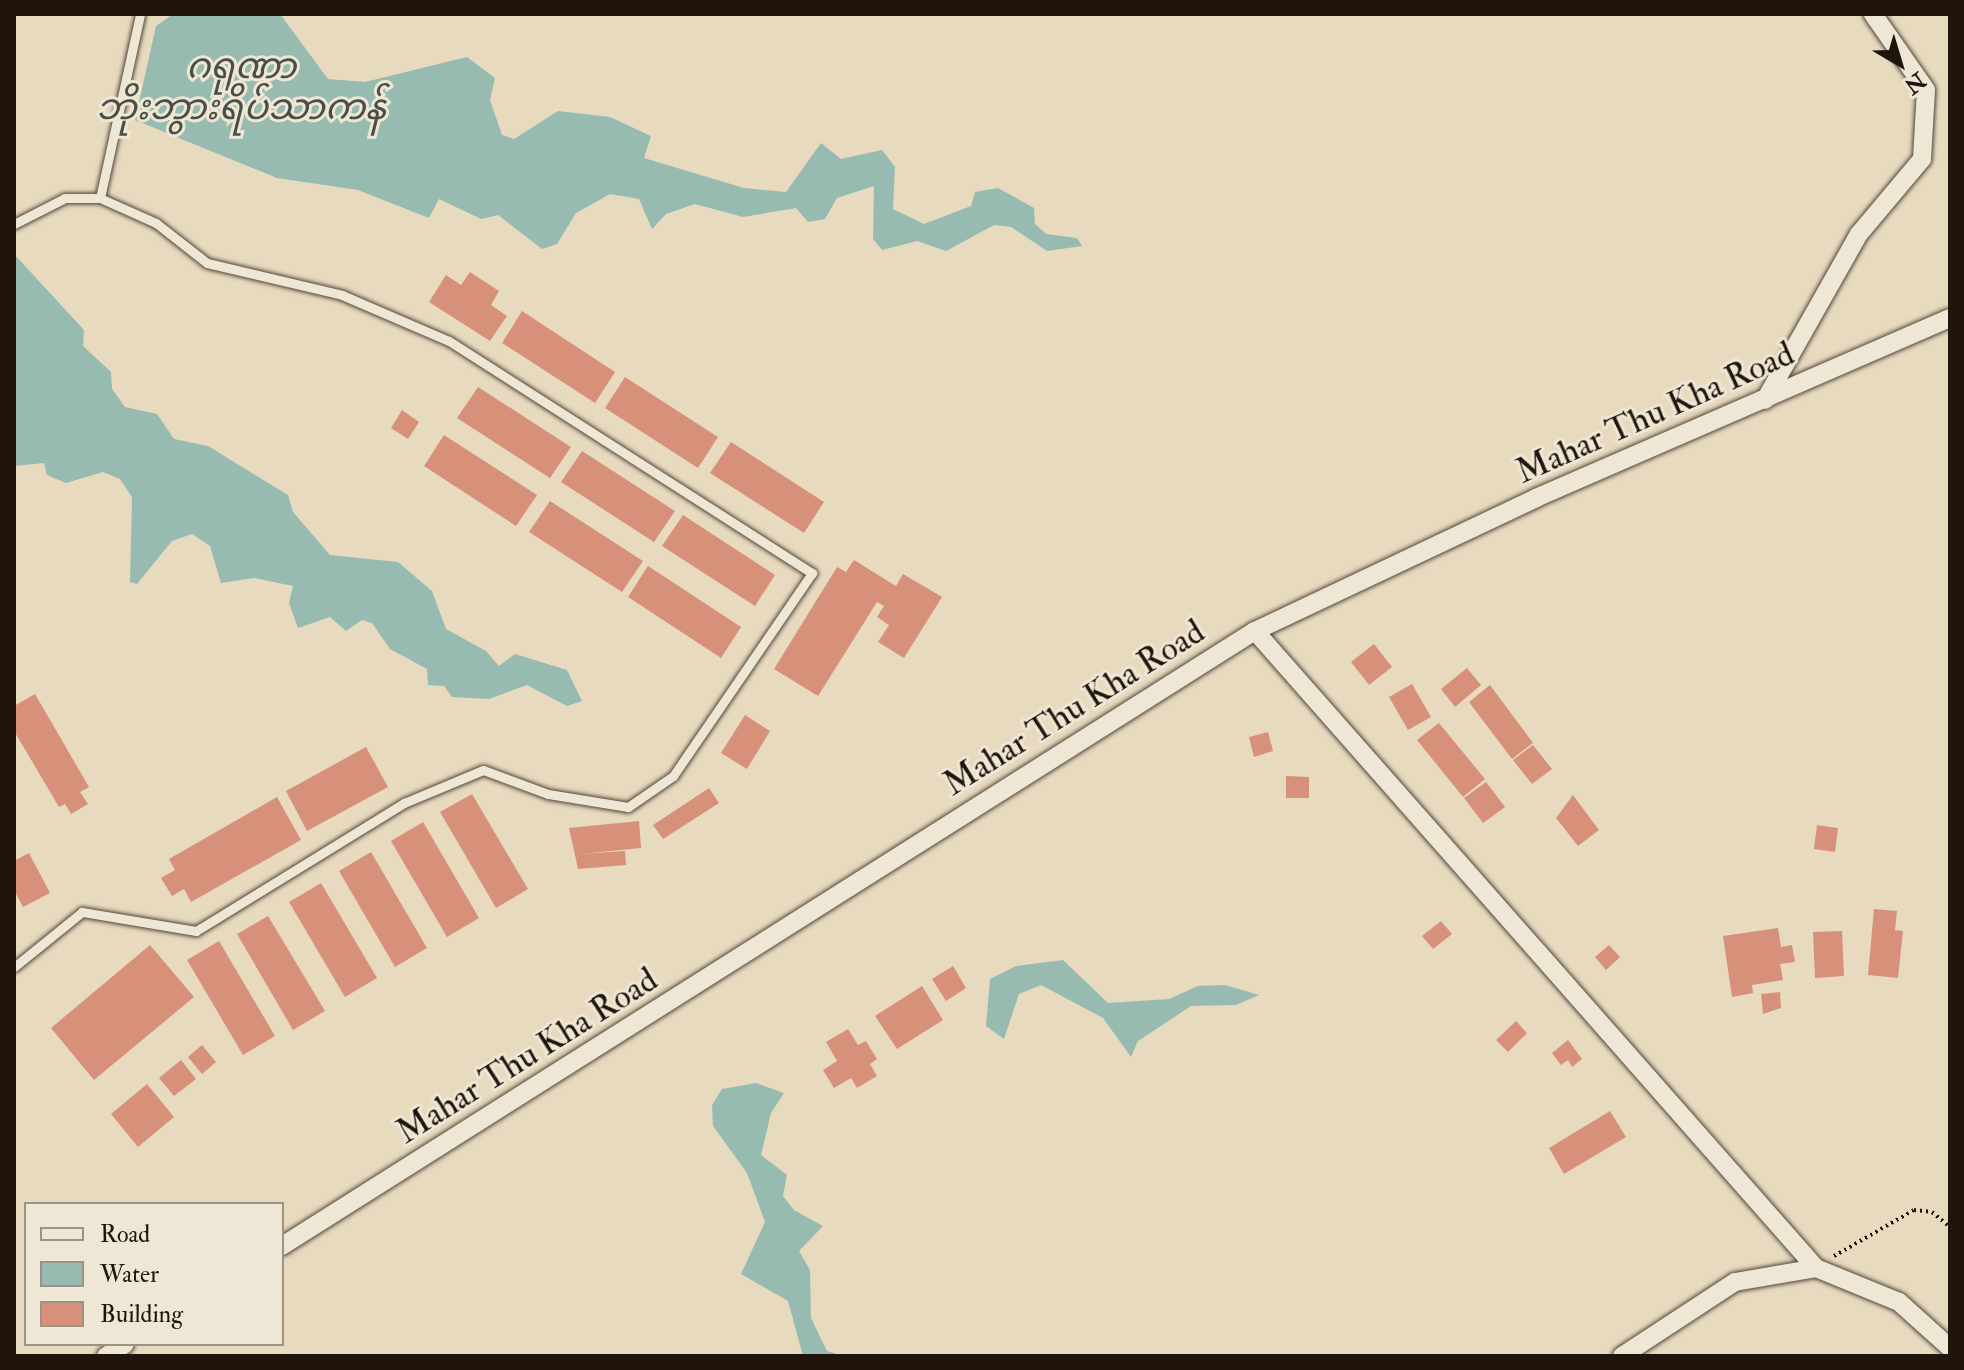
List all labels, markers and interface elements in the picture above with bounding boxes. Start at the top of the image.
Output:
north arrow [1860,24,1940,104]
water label: ဂရုဏာ ဘိုးဘွားရိပ်သာကန် [96,44,386,129]
text: N [1898,66,1931,100]
street label: Mahar Thu Kha Road [1510,333,1800,493]
street label: Mahar Thu Kha Road [936,611,1212,805]
street label: Mahar Thu Kha Road [389,959,665,1153]
legend [24,1202,284,1346]
text: Road [100,1219,150,1250]
text: Water [100,1259,159,1290]
text: Building [100,1299,183,1330]

